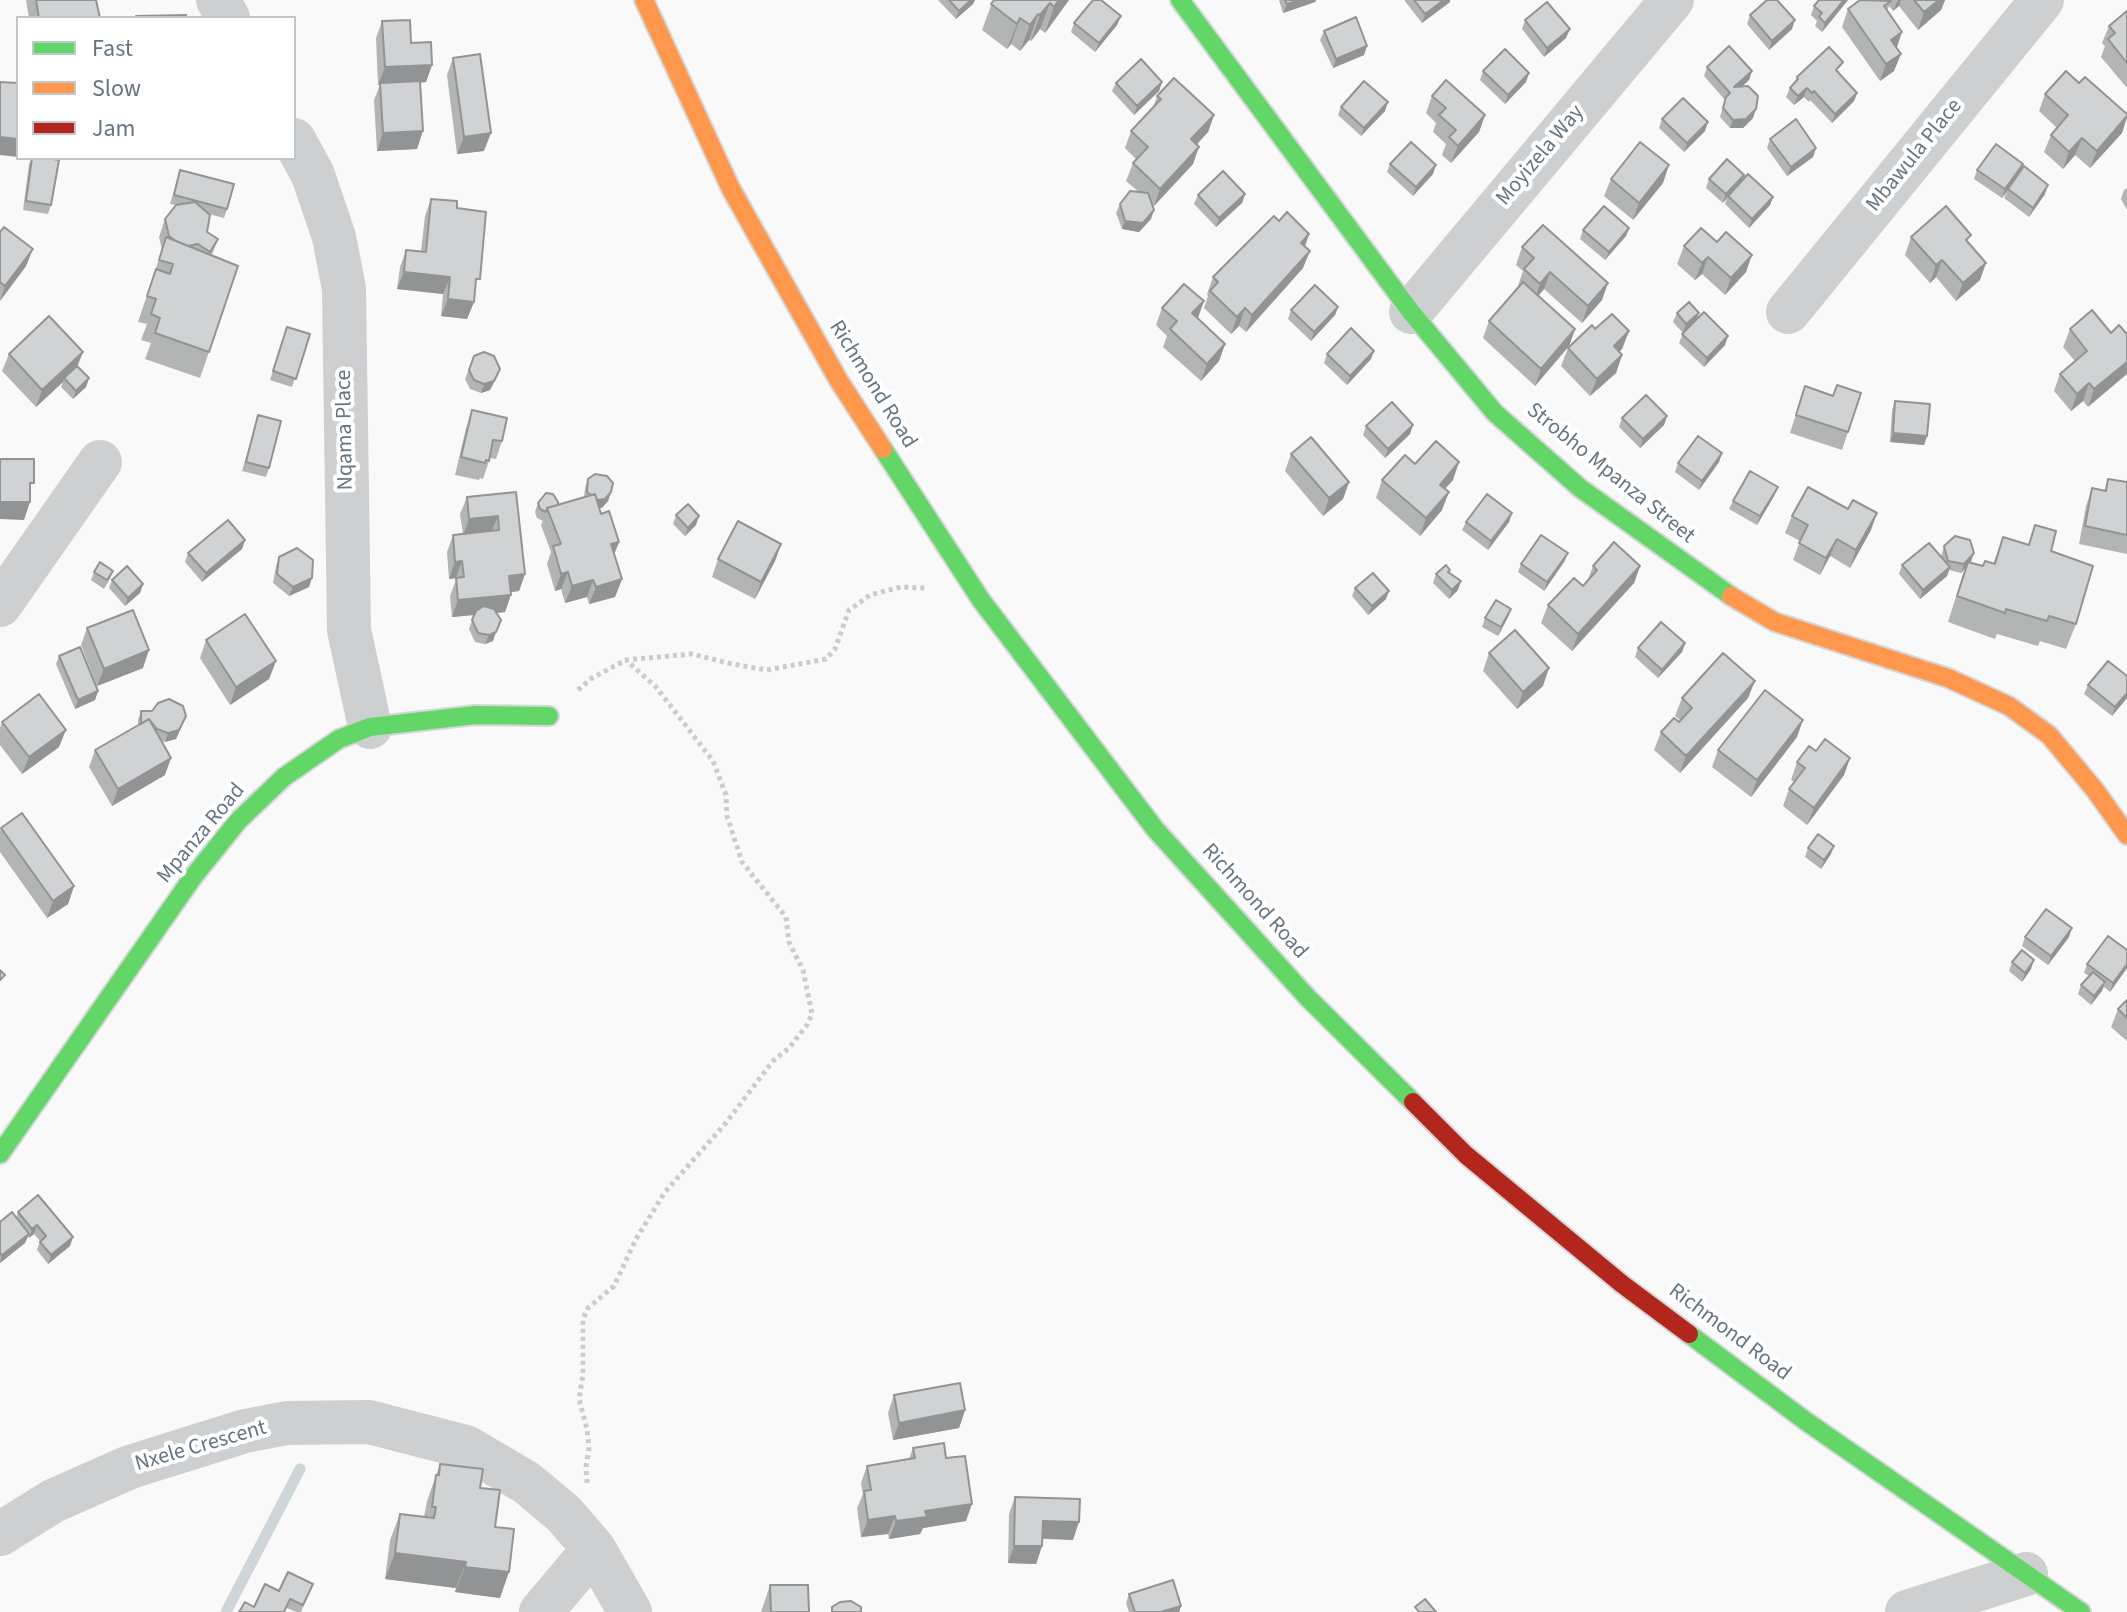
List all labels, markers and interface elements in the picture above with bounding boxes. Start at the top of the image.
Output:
legend [16,16,296,160]
text: Fast [92,31,133,66]
text: Slow [92,71,141,106]
street label: Mbawula Place [1861,94,1969,218]
street label: Moyizela Way [1491,100,1591,212]
text: Jam [92,111,136,146]
street label: Richmond Road [822,316,922,454]
street label: Nqama Place [332,369,360,491]
street label: Strobho Mpanza Street [1521,398,1699,550]
street label: Mpanza Road [152,779,252,889]
street label: Richmond Road [1195,839,1313,965]
street label: Richmond Road [1663,1279,1795,1387]
street label: Nxele Crescent [132,1416,270,1478]

